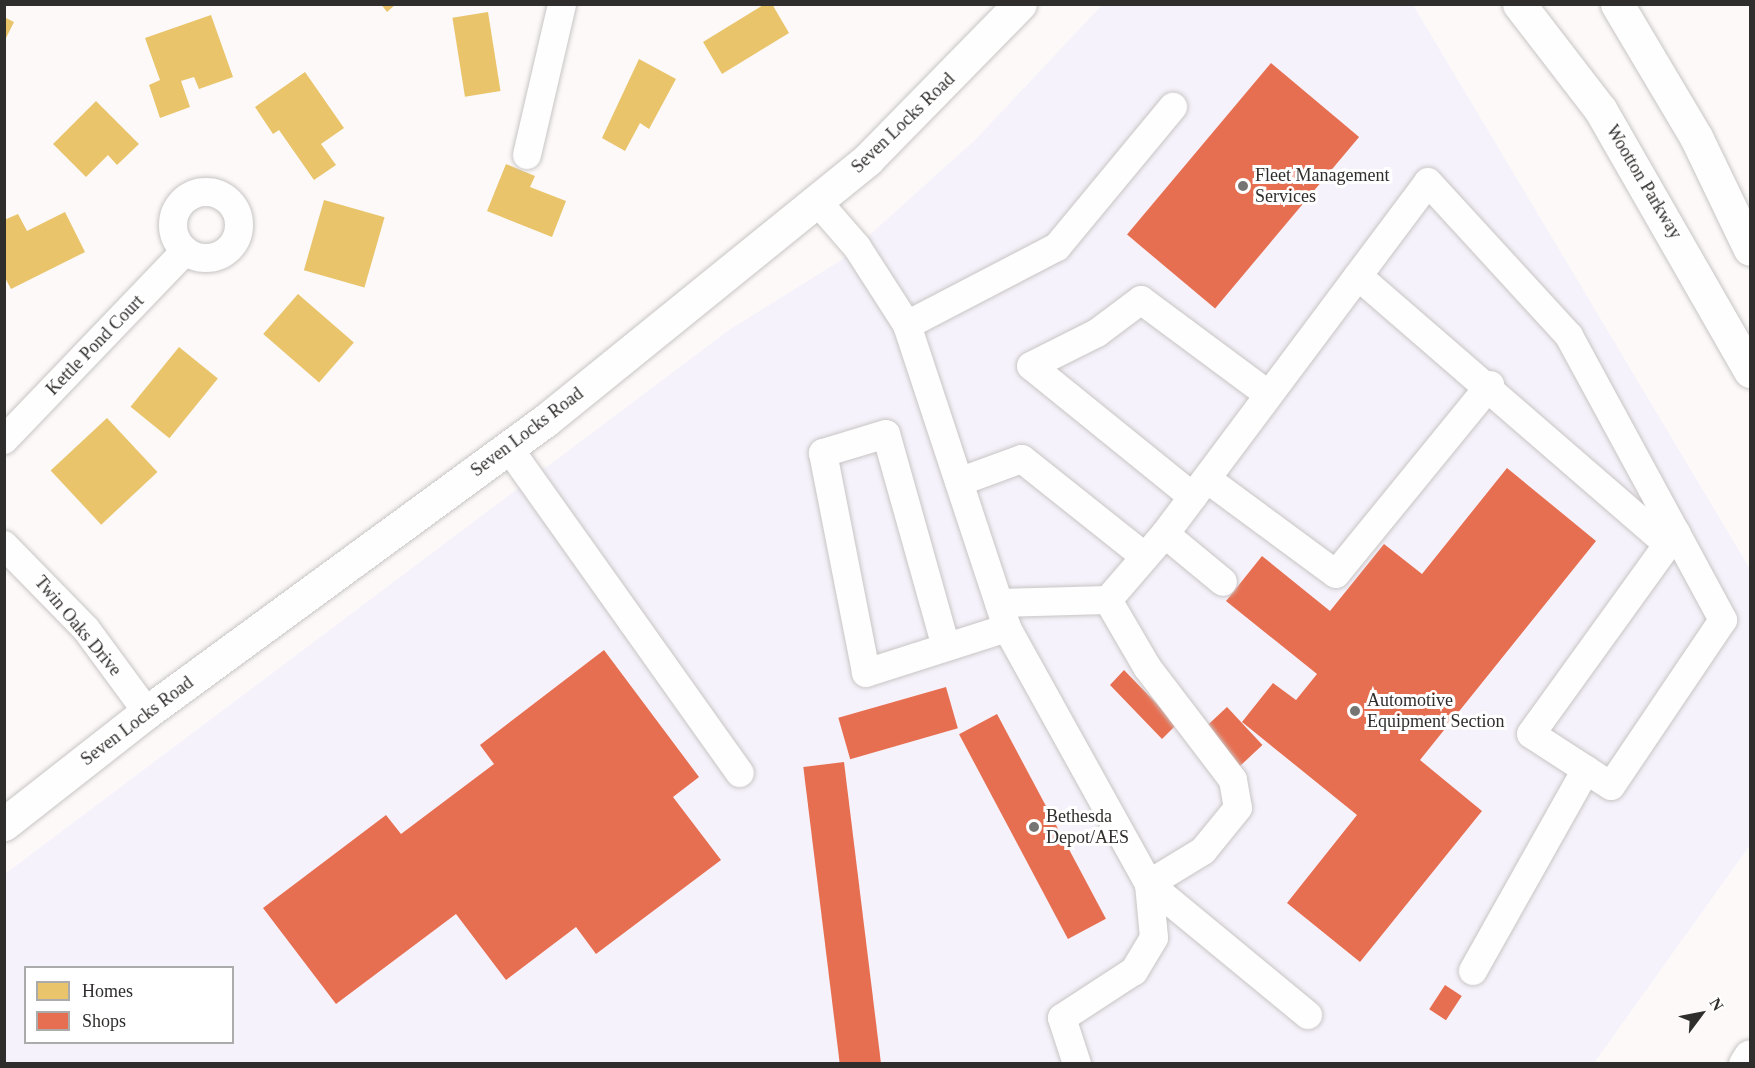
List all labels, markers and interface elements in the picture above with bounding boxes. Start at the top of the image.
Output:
street label: Seven Locks Road [847,68,959,178]
street label: Wootton Parkway [1602,121,1686,243]
place label: Fleet Management Services [1255,165,1389,207]
marker: Fleet Management Services [1236,179,1250,193]
street label: Kettle Pond Court [42,290,148,400]
street label: Seven Locks Road [467,383,587,481]
street label: Twin Oaks Drive [30,572,126,680]
street label: Seven Locks Road [77,672,197,770]
place label: Automotive Equipment Section [1367,690,1504,732]
marker: Automotive Equipment Section [1348,704,1362,718]
place label: Bethesda Depot/AES [1046,806,1129,848]
marker: Bethesda Depot/AES [1027,820,1041,834]
legend [24,966,234,1044]
text: Homes [82,981,133,1001]
north arrow [1671,984,1731,1044]
text: N [1706,995,1727,1014]
text: Shops [82,1011,126,1031]

